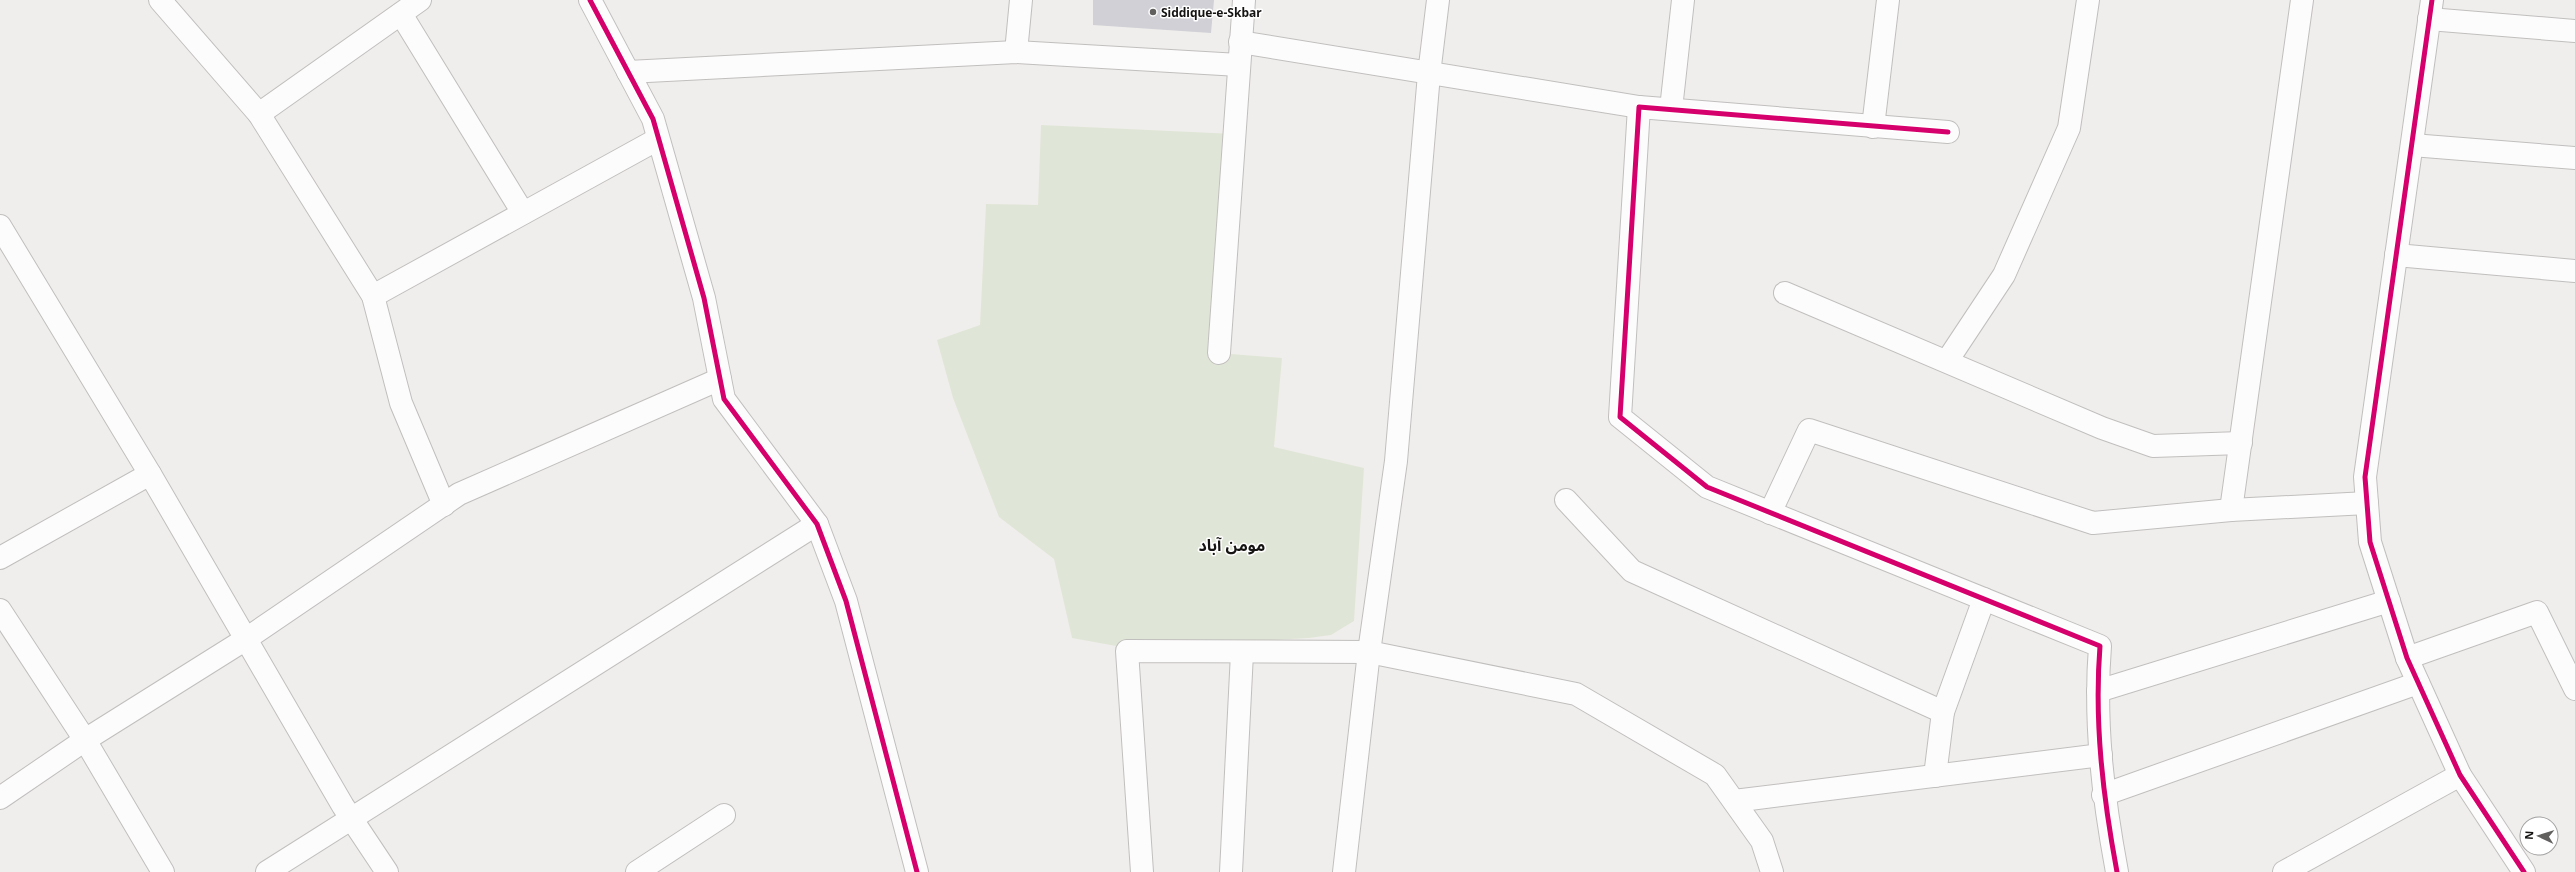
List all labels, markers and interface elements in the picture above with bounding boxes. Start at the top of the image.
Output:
place label: Siddique-e-Skbar [1161,4,1262,21]
marker: Siddique-e-Skbar [1148,7,1158,17]
district label: مومن آباد [1199,534,1265,556]
north arrow [2519,816,2559,856]
text: N [2521,830,2536,840]

